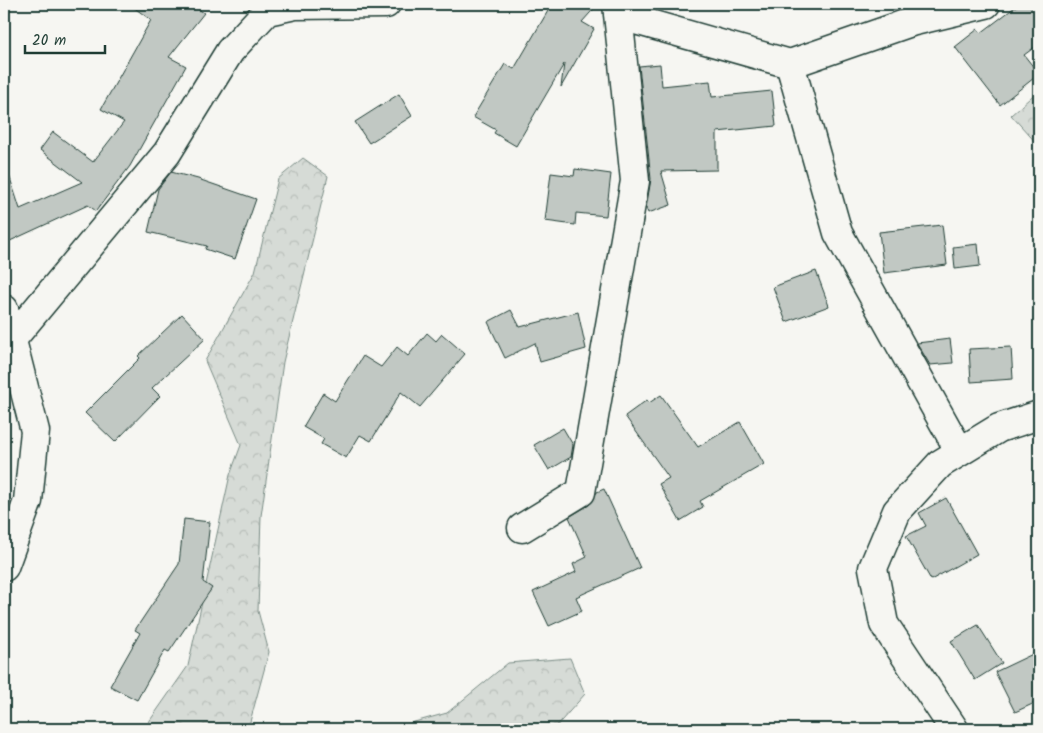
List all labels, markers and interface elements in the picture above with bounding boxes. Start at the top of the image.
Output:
scale bar [25,22,105,54]
text: 20 m [32,29,66,53]

